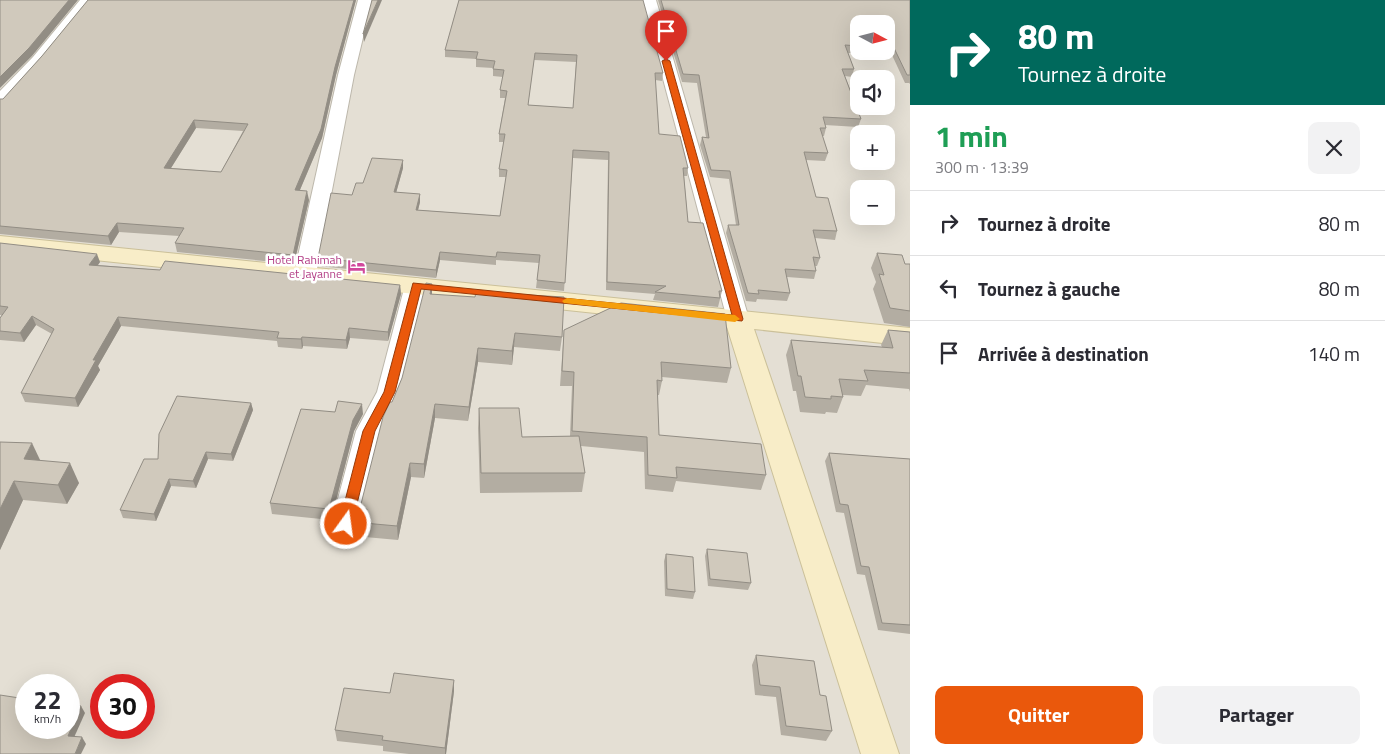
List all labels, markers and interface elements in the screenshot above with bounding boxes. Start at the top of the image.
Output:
text: 80 m [1018,9,1094,63]
pin [645,10,687,61]
north arrow [850,15,895,60]
map controls [850,15,895,225]
icon: arrive [652,17,680,45]
icon: right [935,20,1000,85]
text: Tournez à droite [1018,57,1166,91]
button: sound [850,70,895,115]
text: 1 min [935,113,1008,159]
button: close [1308,122,1360,174]
button: + [850,125,895,170]
text: 300 m · 13:39 [935,155,1029,179]
button: − [850,180,895,225]
icon: right [935,209,963,237]
text: Tournez à droite [978,209,1110,238]
text: 80 m [1319,209,1360,238]
place label: Hotel Rahimah et Jayanne [267,250,342,283]
hotel icon: Hotel Rahimah et Jayanne [346,257,366,277]
icon: left [935,274,963,302]
text: Tournez à gauche [978,274,1120,303]
text: 80 m [1319,274,1360,303]
icon: arrive [935,339,963,367]
text: Arrivée à destination [978,339,1149,368]
text: 140 m [1308,339,1360,368]
position arrow [319,497,371,549]
speed limit sign: 30 [90,674,155,739]
text: 22 [33,681,62,719]
button: Quitter [935,686,1143,744]
button: Partager [1153,686,1360,744]
text: km/h [34,709,61,728]

